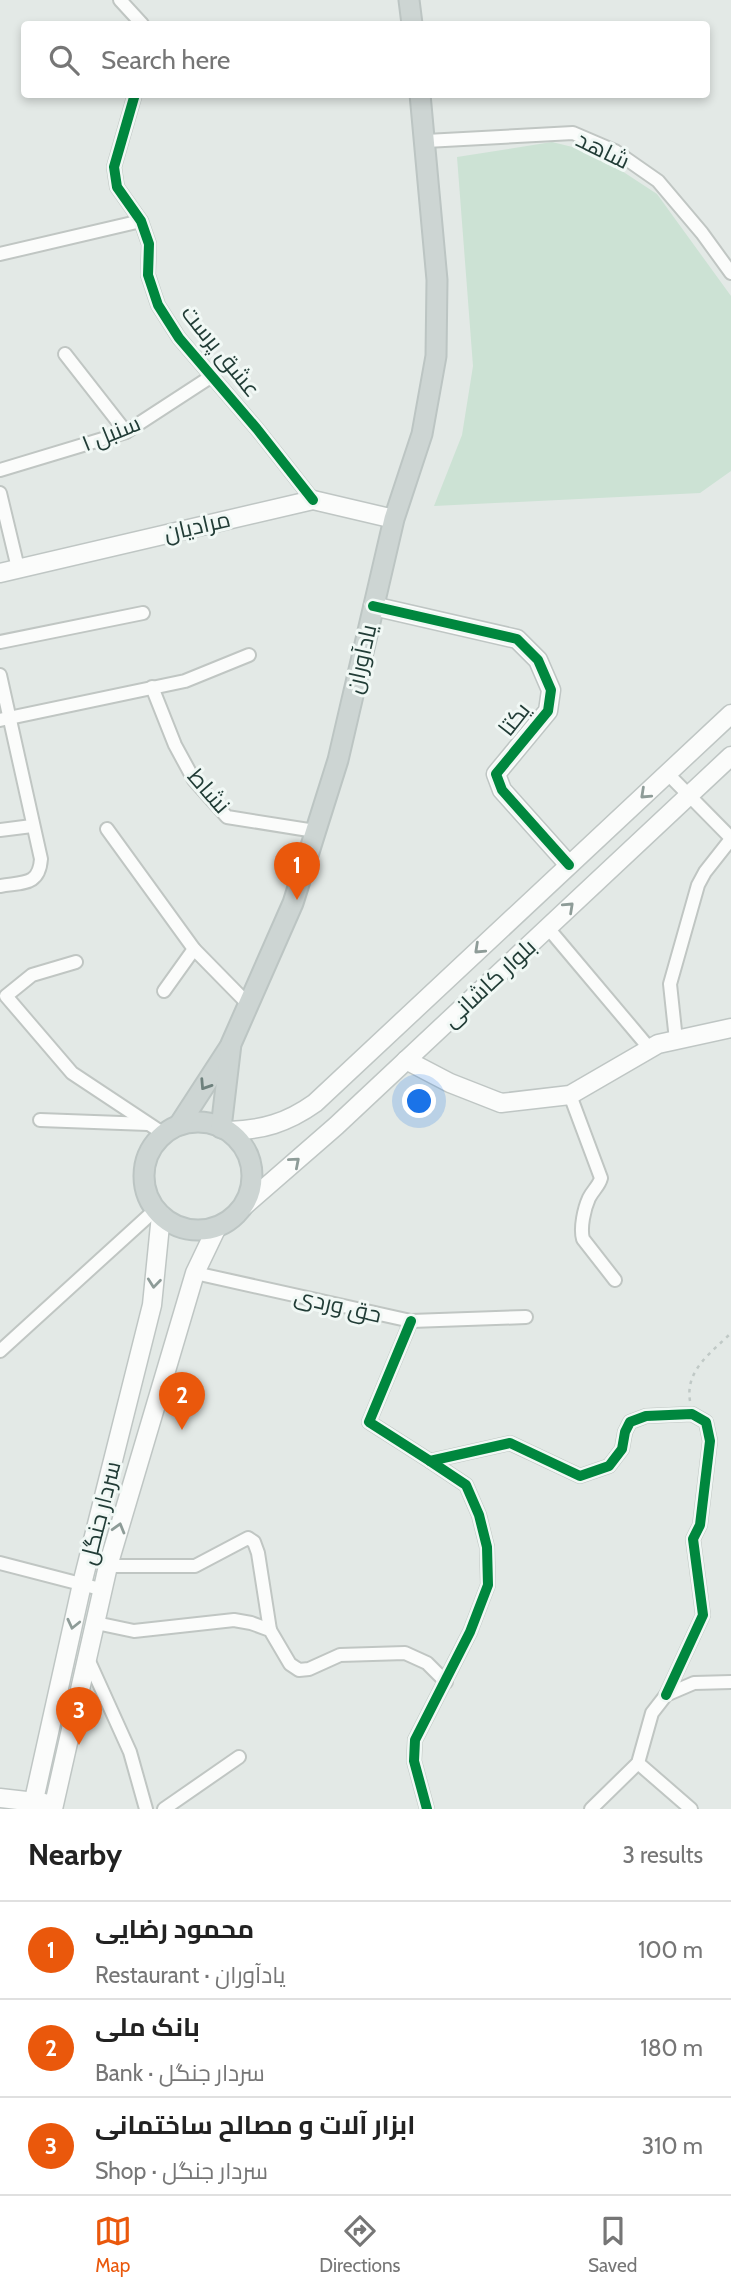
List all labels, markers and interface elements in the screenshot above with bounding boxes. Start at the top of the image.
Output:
search box [21,21,710,98]
icon: search [45,41,83,79]
text: Search here [101,44,230,76]
street label: شاهد [572,125,634,175]
street label: عشق پرست [175,299,266,403]
street label: سنبل ۱ [78,409,144,457]
street label: مرادیان [161,505,233,547]
street label: یادآوران [339,622,383,696]
street label: یکتا [492,697,536,741]
street label: نشاط [182,763,236,819]
one-way arrow [640,786,653,798]
pin: 1 [274,842,320,900]
one-way arrow [561,903,574,916]
street label: بلوار کاشانی [437,933,541,1033]
one-way arrow [474,941,487,954]
one-way arrow [201,1077,214,1090]
your location [402,1084,436,1118]
one-way arrow [286,1158,299,1170]
one-way arrow [147,1278,162,1289]
street label: حق وردی [292,1281,384,1329]
pin: 2 [159,1372,205,1430]
street label: سردار جنگل [74,1458,126,1568]
one-way arrow [111,1522,126,1534]
one-way arrow [67,1617,81,1629]
pin: 3 [56,1687,102,1745]
text: Nearby [28,1836,122,1873]
text: 3 results [622,1841,703,1869]
text: محمود رضایی [95,1913,254,1945]
text: 1 [47,1936,55,1964]
text: 100 m [638,1936,703,1964]
text: Restaurant · یادآوران [95,1961,285,1989]
text: بانک ملی [95,2011,200,2043]
text: 2 [45,2034,57,2062]
text: 180 m [640,2034,703,2062]
text: Bank · سردار جنگل [95,2059,265,2087]
text: ابزار آلات و مصالح ساختمانی [95,2109,415,2141]
text: 3 [45,2132,57,2160]
text: 310 m [642,2132,703,2160]
text: Shop · سردار جنگل [95,2157,268,2185]
tab: Map [94,2212,132,2277]
tab: Directions [319,2212,400,2277]
tab: Saved [588,2212,637,2277]

